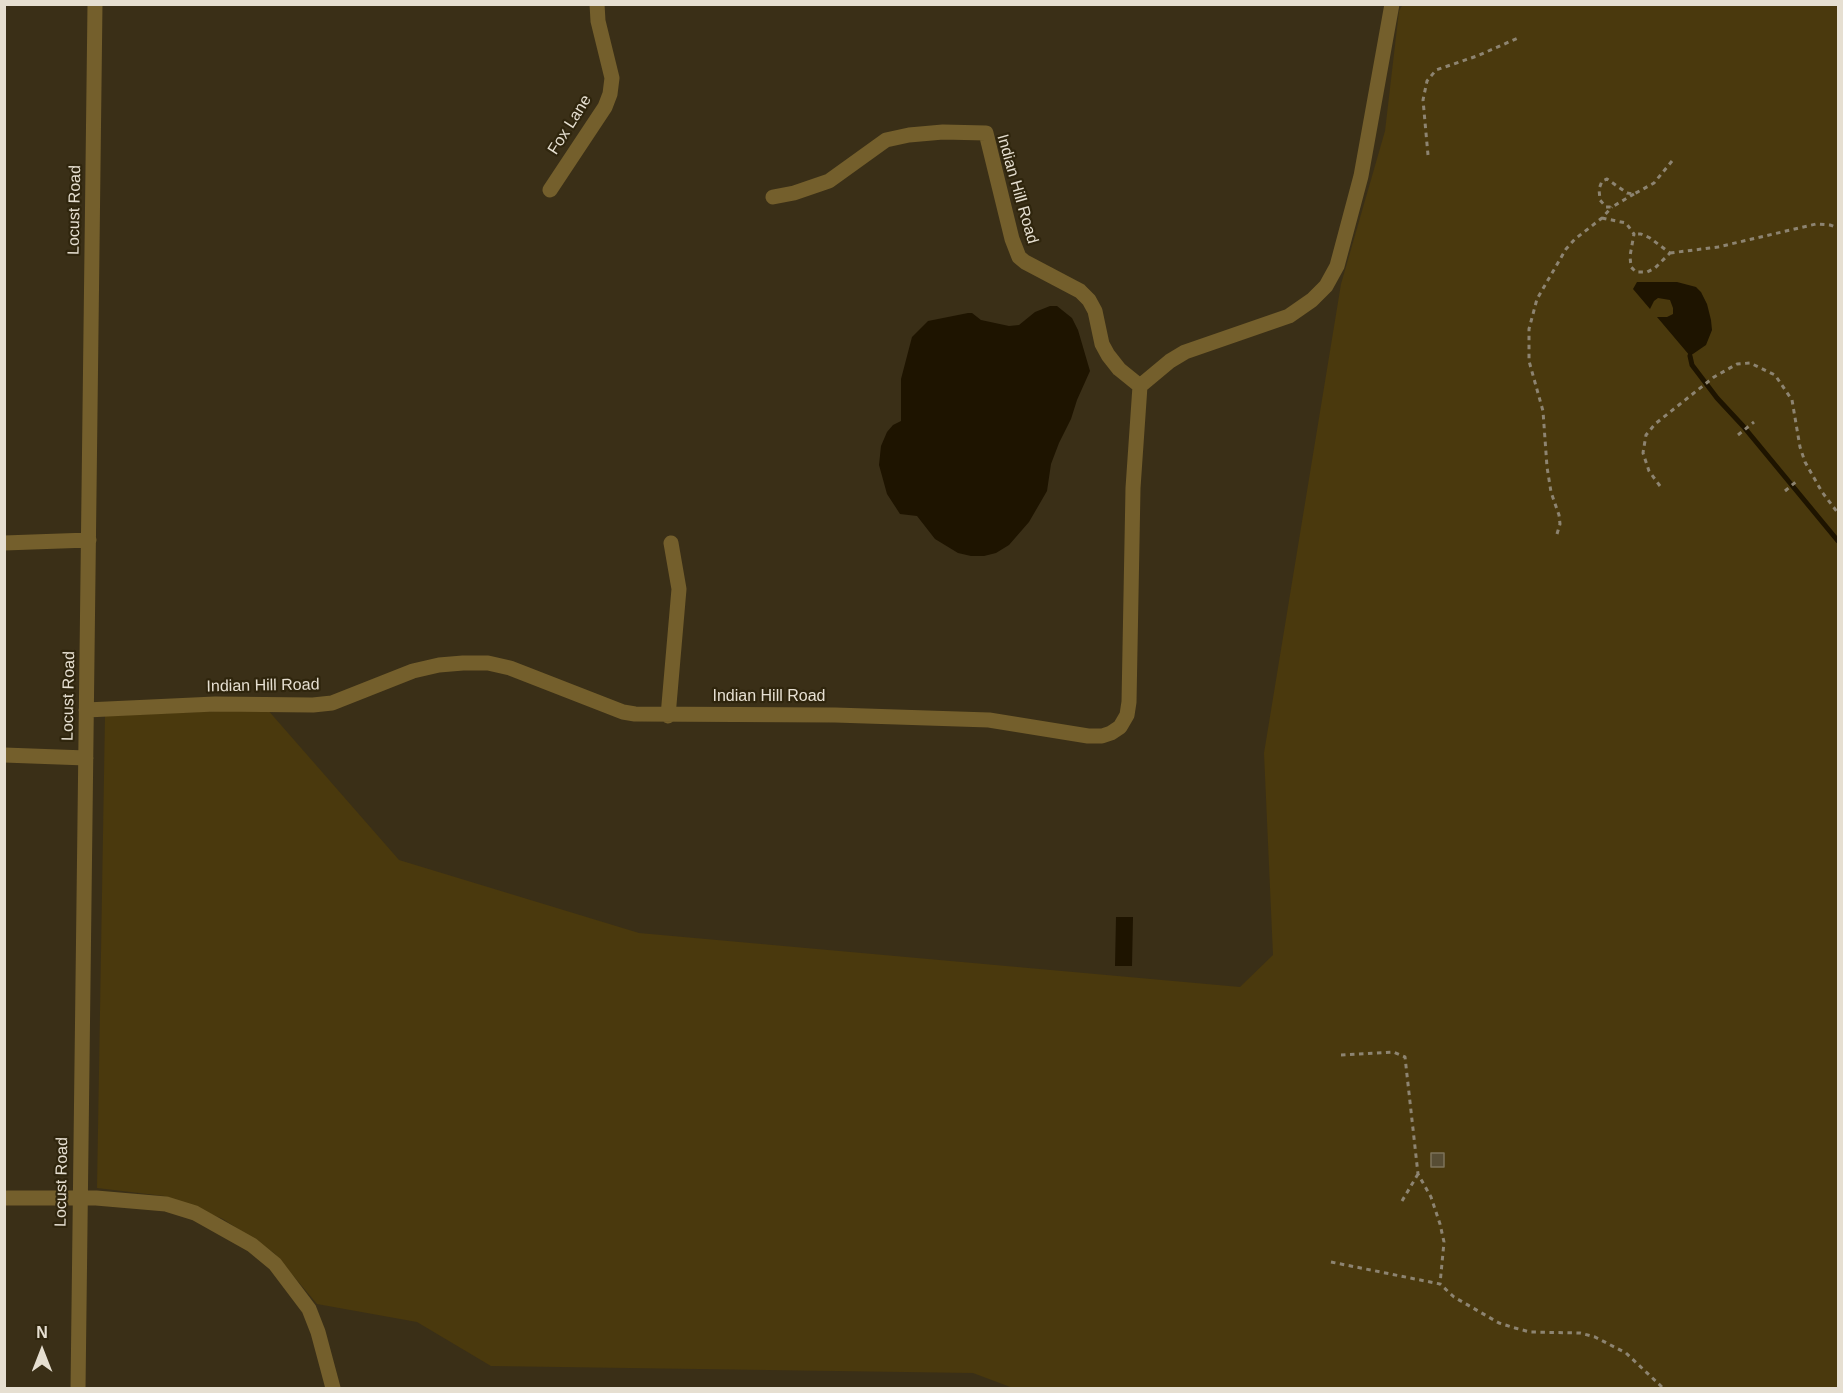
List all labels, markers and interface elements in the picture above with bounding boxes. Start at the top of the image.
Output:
street label: Fox Lane [544,92,596,158]
street label: Indian Hill Road [992,132,1042,246]
street label: Locust Road [65,165,85,255]
street label: Locust Road [59,651,79,741]
street label: Indian Hill Road [206,675,320,697]
street label: Indian Hill Road [713,687,825,707]
street label: Locust Road [52,1137,72,1227]
north arrow [12,1321,72,1381]
text: N [36,1324,48,1341]

